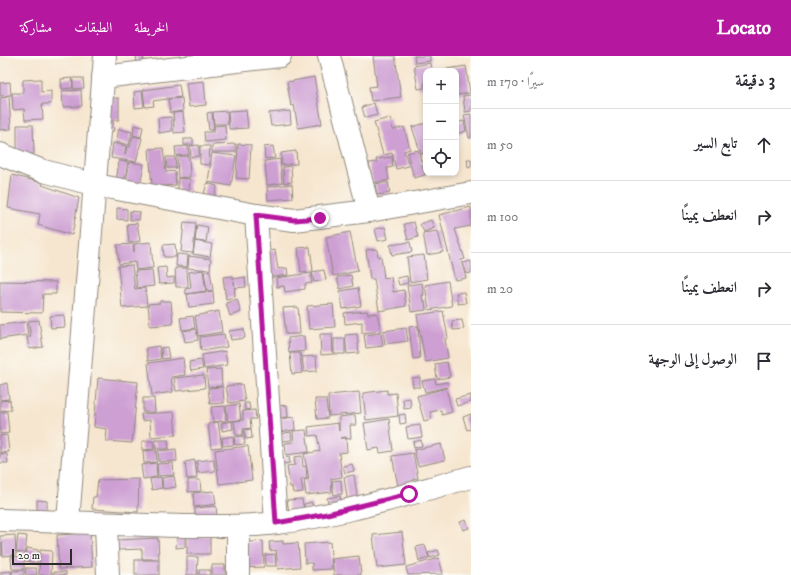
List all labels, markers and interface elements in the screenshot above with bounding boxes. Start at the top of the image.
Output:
text: Locato [716,17,771,40]
text: مشاركة [20,19,52,37]
text: الطبقات [74,19,112,37]
text: الخريطة [134,19,168,37]
map controls [423,68,459,176]
button: + [423,68,459,104]
text: 3 دقيقة [735,70,775,92]
text: سيرًا · 170 m [487,74,544,90]
button: − [423,104,459,140]
text: تابع السير [695,134,737,153]
icon: ahead [753,134,775,156]
text: 50 m [487,137,513,153]
button: locate [423,140,459,176]
text: انعطف يمينًا [682,206,737,225]
icon: right [753,206,775,228]
route end [311,209,329,227]
text: 100 m [487,209,518,225]
text: انعطف يمينًا [682,278,737,297]
icon: right [753,278,775,300]
text: 20 m [487,281,513,297]
text: الوصول إلى الوجهة [648,350,737,369]
icon: arrive [753,350,775,372]
route start [400,485,418,503]
scale bar [12,547,72,566]
text: 20 m [18,549,40,563]

